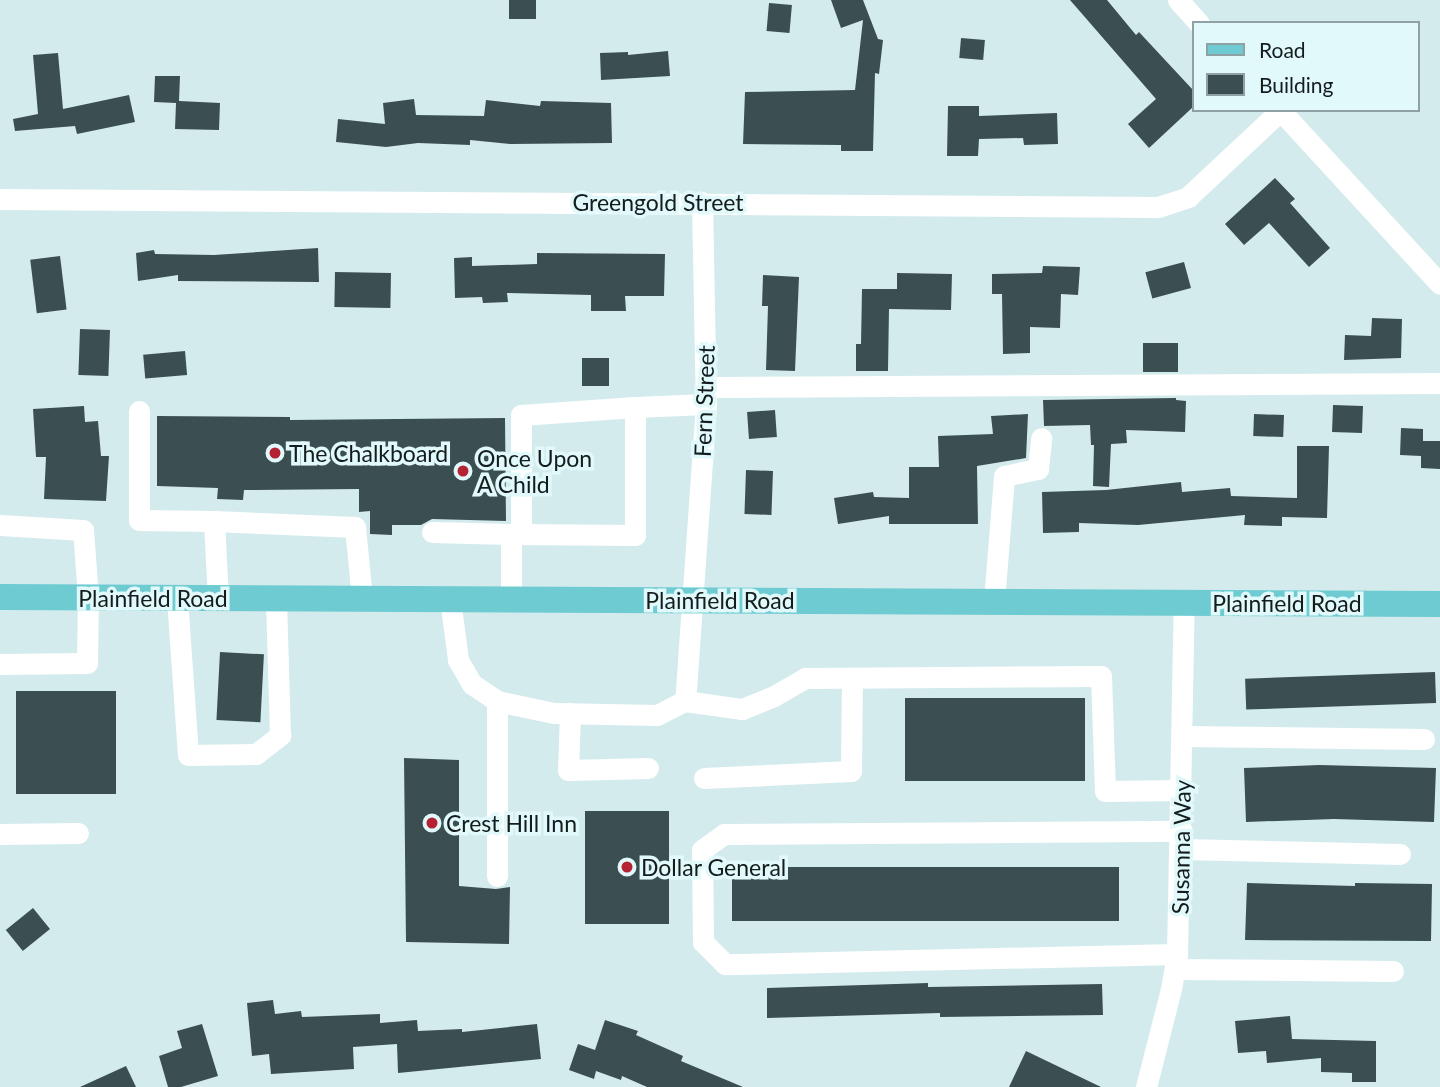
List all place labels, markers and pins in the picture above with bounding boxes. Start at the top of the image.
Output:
place label: The Chalkboard [289,439,448,467]
place label: Once Upon A Child [477,444,592,498]
marker: The Chalkboard [267,445,283,461]
marker: Once Upon A Child [455,463,471,479]
place label: Crest Hill Inn [446,809,577,837]
marker: Crest Hill Inn [424,815,440,831]
place label: Dollar General [641,853,787,881]
marker: Dollar General [619,859,635,875]

